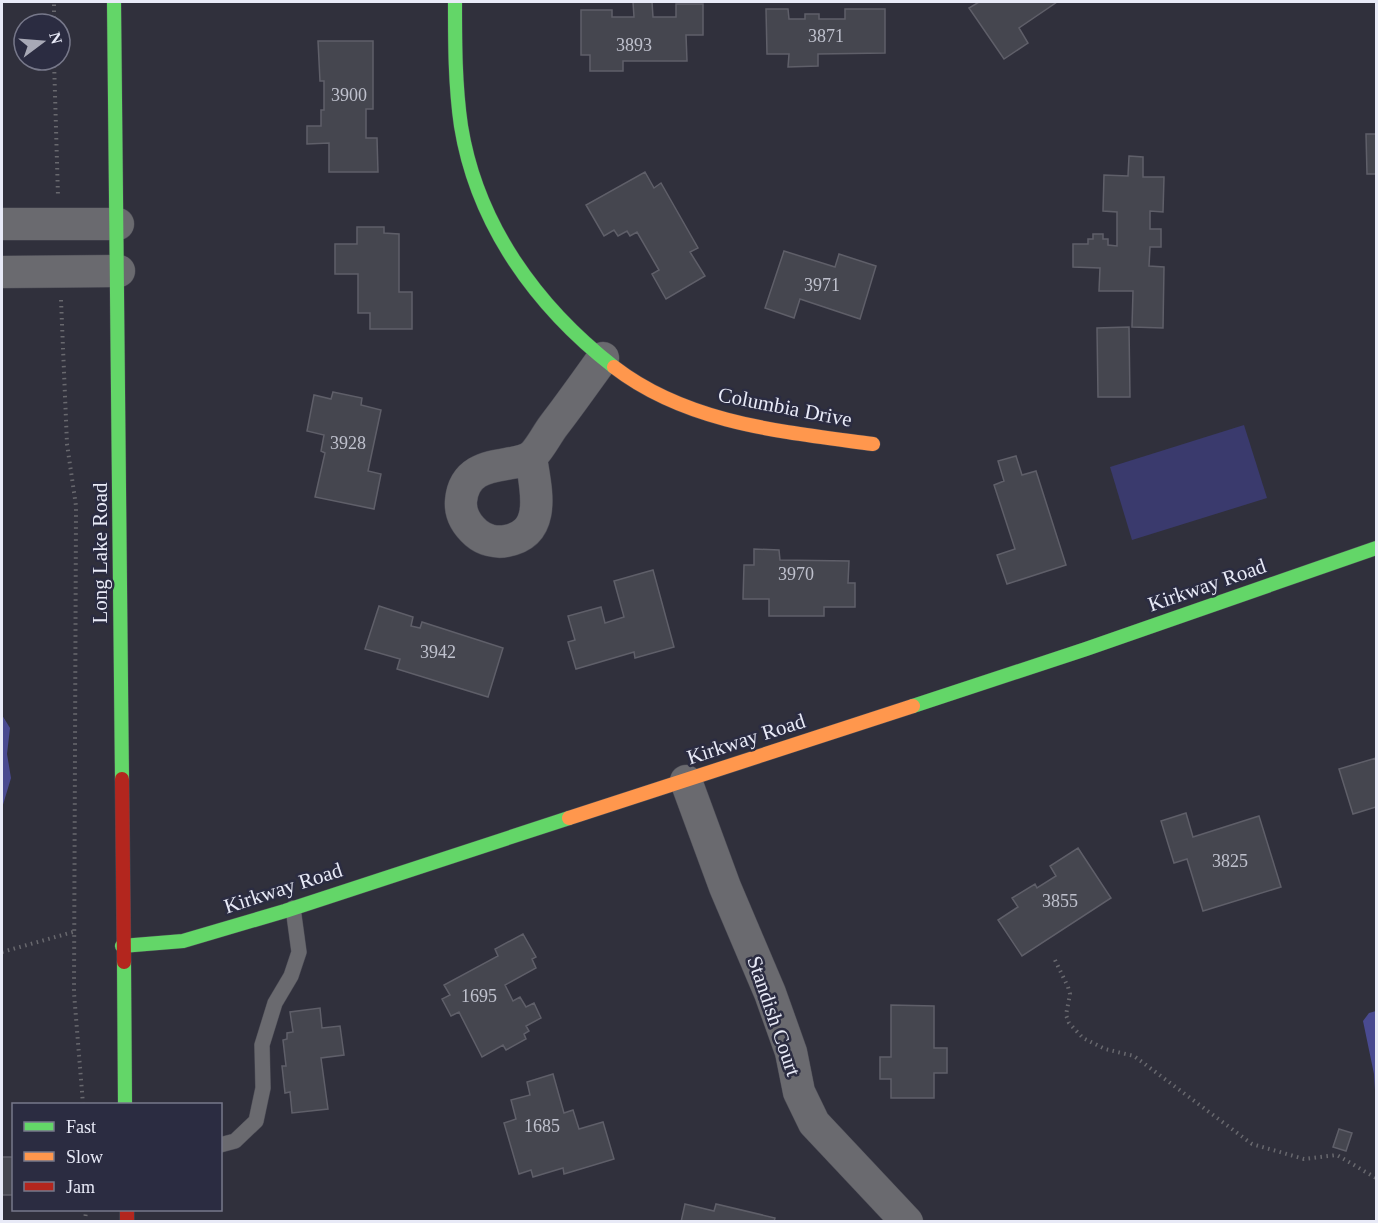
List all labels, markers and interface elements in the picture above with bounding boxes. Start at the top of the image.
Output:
north arrow [12,12,72,72]
house number: 3871 [808,26,844,46]
text: N [46,30,66,46]
house number: 3893 [616,35,652,55]
house number: 3900 [331,85,367,105]
house number: 3971 [804,275,840,295]
street label: Columbia Drive [716,382,854,432]
house number: 3928 [330,433,366,453]
street label: Long Lake Road [88,482,112,624]
street label: Kirkway Road [1145,553,1270,616]
house number: 3970 [778,564,814,584]
house number: 3942 [420,642,456,662]
street label: Kirkway Road [684,708,809,769]
house number: 3825 [1212,851,1248,871]
street label: Kirkway Road [221,857,346,918]
house number: 3855 [1042,891,1078,911]
street label: Standish Court [742,953,806,1079]
house number: 1695 [461,986,497,1006]
legend [12,1103,222,1211]
house number: 1685 [524,1116,560,1136]
text: Fast [66,1117,96,1137]
text: Slow [66,1147,103,1167]
text: Jam [66,1177,95,1197]

